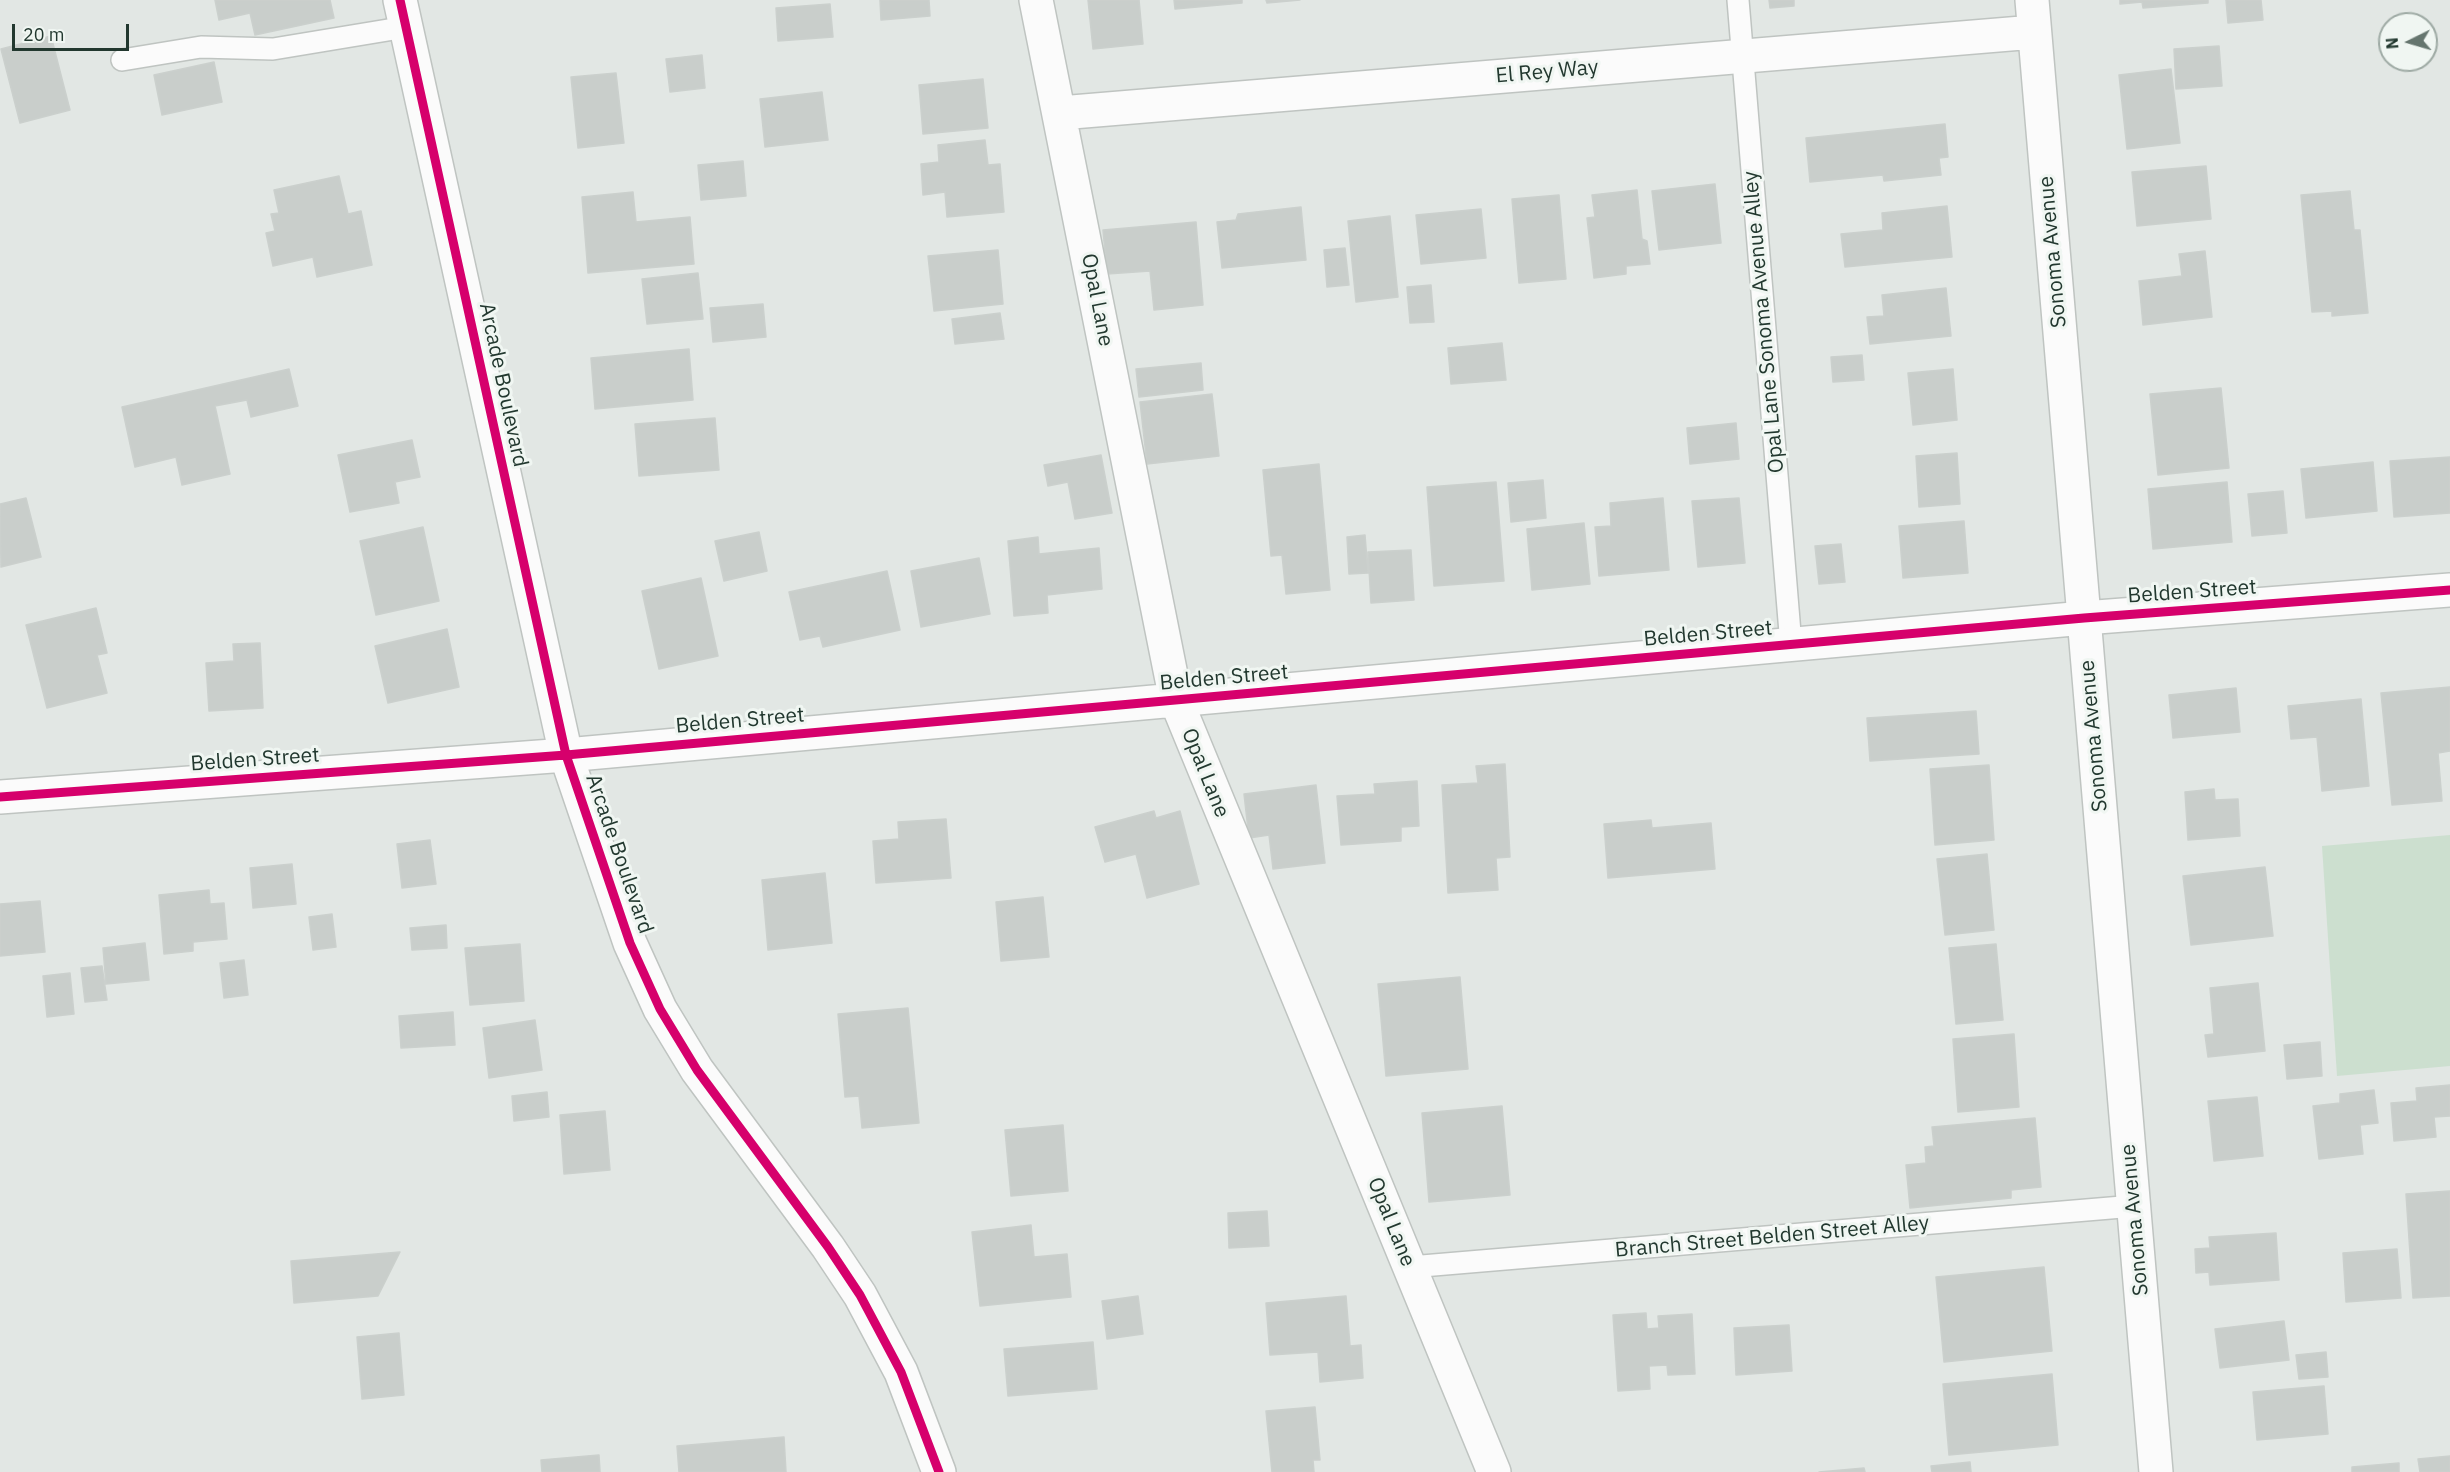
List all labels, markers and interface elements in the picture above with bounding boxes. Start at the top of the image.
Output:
scale bar [15,12,132,50]
north arrow [2378,12,2438,72]
text: 20 m [23,23,65,46]
text: N [2382,37,2403,50]
street label: El Rey Way [1495,55,1599,89]
street label: Opal Lane Sonoma Avenue Alley [1738,170,1790,474]
street label: Sonoma Avenue [2034,175,2072,329]
street label: Opal Lane [1076,251,1118,349]
street label: Arcade Boulevard [473,301,533,469]
street label: Belden Street [2127,575,2257,609]
street label: Belden Street [1643,616,1773,652]
street label: Sonoma Avenue [2075,659,2113,813]
street label: Belden Street [1159,660,1289,696]
street label: Belden Street [675,703,805,739]
street label: Opal Lane [1176,725,1234,821]
street label: Belden Street [190,743,320,777]
street label: Arcade Boulevard [580,771,658,937]
street label: Sonoma Avenue [2116,1143,2154,1297]
street label: Opal Lane [1362,1174,1420,1270]
street label: Branch Street Belden Street Alley [1614,1211,1930,1263]

